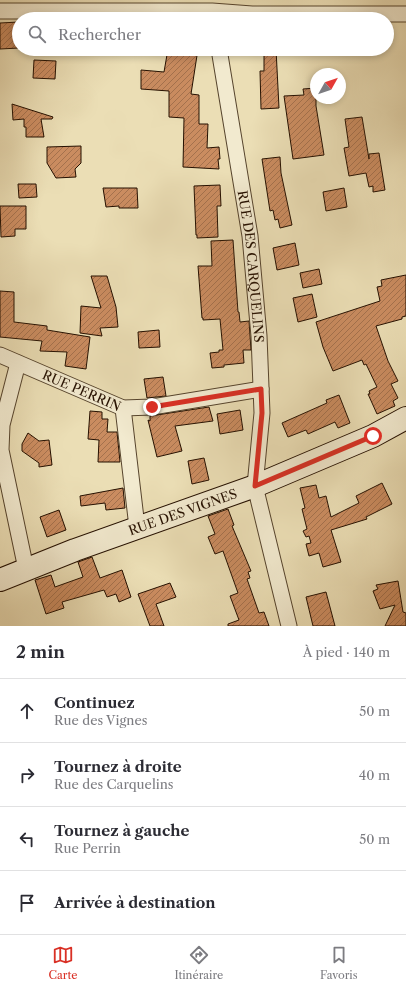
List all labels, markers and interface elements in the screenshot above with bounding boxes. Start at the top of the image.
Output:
search box [12,12,394,56]
icon: search [26,23,48,45]
text: Rechercher [58,25,141,44]
north arrow [310,68,346,104]
street label: RUE DES CARQUELINS [235,189,267,343]
street label: RUE PERRIN [40,366,124,414]
route end [143,398,161,416]
route start [364,427,382,445]
street label: RUE DES VIGNES [126,485,239,538]
text: 2 min [16,642,65,662]
text: À pied · 140 m [303,644,390,660]
text: Continuez [54,693,135,712]
icon: ahead [16,700,38,722]
text: 50 m [359,703,390,719]
text: Rue des Vignes [54,712,147,728]
text: Tournez à droite [54,757,182,776]
icon: right [16,764,38,786]
text: 40 m [359,767,390,783]
text: Rue des Carquelins [54,776,174,792]
text: Tournez à gauche [54,821,190,840]
icon: left [16,828,38,850]
text: 50 m [359,831,390,847]
text: Rue Perrin [54,840,121,856]
icon: arrive [16,892,38,914]
text: Arrivée à destination [54,893,216,912]
tab: Carte [48,944,77,982]
tab: Itinéraire [174,944,223,982]
tab: Favoris [320,944,357,982]

